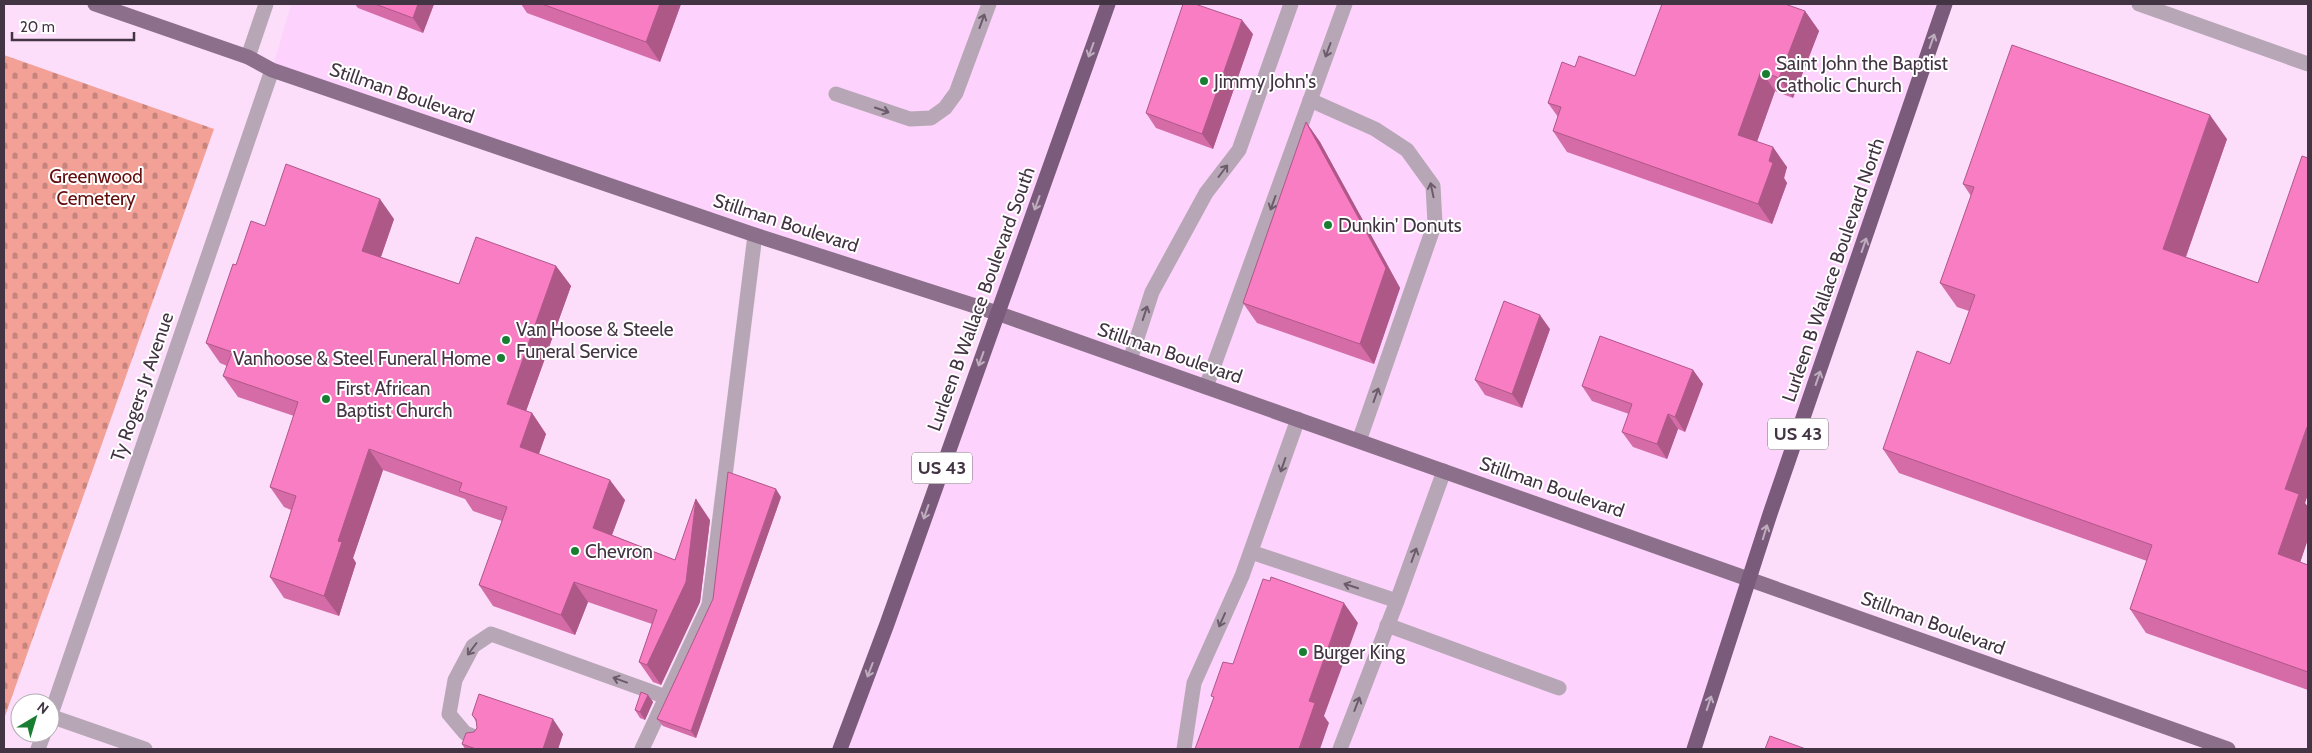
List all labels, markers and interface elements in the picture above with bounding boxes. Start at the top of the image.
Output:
scale bar [12,10,135,42]
one-way arrow [978,14,987,30]
text: 20 m [20,18,55,36]
one-way arrow [1928,34,1937,49]
one-way arrow [1086,41,1096,57]
one-way arrow [1323,41,1332,57]
place label: Saint John the Baptist Catholic Church [1776,52,1949,97]
street label: Stillman Boulevard [327,57,477,129]
marker: Saint John the Baptist Catholic Church [1760,68,1772,80]
place label: Jimmy John's [1213,70,1316,93]
marker: Jimmy John's [1198,75,1210,87]
one-way arrow [874,106,890,115]
street label: Lurleen B Wallace Boulevard North [1777,135,1889,405]
street label: Lurleen B Wallace Boulevard South [922,164,1040,434]
one-way arrow [1218,164,1228,178]
park label: Greenwood Cemetery [49,165,143,210]
one-way arrow [1427,183,1436,199]
street label: Stillman Boulevard [710,189,862,257]
one-way arrow [1032,194,1041,210]
one-way arrow [1268,194,1277,210]
place label: Dunkin' Donuts [1338,214,1462,237]
marker: Dunkin' Donuts [1322,219,1334,231]
one-way arrow [1859,237,1869,253]
one-way arrow [1141,306,1150,322]
street label: Ty Rogers Jr Avenue [106,309,178,465]
street label: Stillman Boulevard [1095,317,1245,389]
place label: Van Hoose & Steele Funeral Service [516,318,674,363]
marker: Van Hoose & Steele Funeral Service [500,334,512,346]
place label: Vanhoose & Steel Funeral Home [233,347,491,370]
one-way arrow [976,351,985,366]
marker: Vanhoose & Steel Funeral Home [495,352,507,364]
one-way arrow [1814,371,1823,387]
place label: First African Baptist Church [336,377,453,422]
one-way arrow [1372,388,1381,403]
marker: First African Baptist Church [320,393,332,405]
road number: US 43 [1768,418,1828,449]
street label: Stillman Boulevard [1477,451,1627,523]
road number: US 43 [912,452,972,483]
one-way arrow [1277,457,1287,473]
one-way arrow [921,504,930,519]
one-way arrow [1761,525,1770,540]
place label: Chevron [585,540,653,563]
marker: Chevron [569,545,581,557]
one-way arrow [1410,548,1419,564]
one-way arrow [1344,581,1359,590]
street label: Stillman Boulevard [1858,586,2008,660]
one-way arrow [1217,612,1227,627]
place label: Burger King [1313,641,1405,664]
one-way arrow [467,642,478,655]
marker: Burger King [1297,646,1309,658]
one-way arrow [865,661,874,677]
one-way arrow [613,675,629,684]
north arrow [10,693,60,743]
one-way arrow [1704,695,1714,711]
one-way arrow [1353,697,1362,712]
text: N [34,698,52,718]

